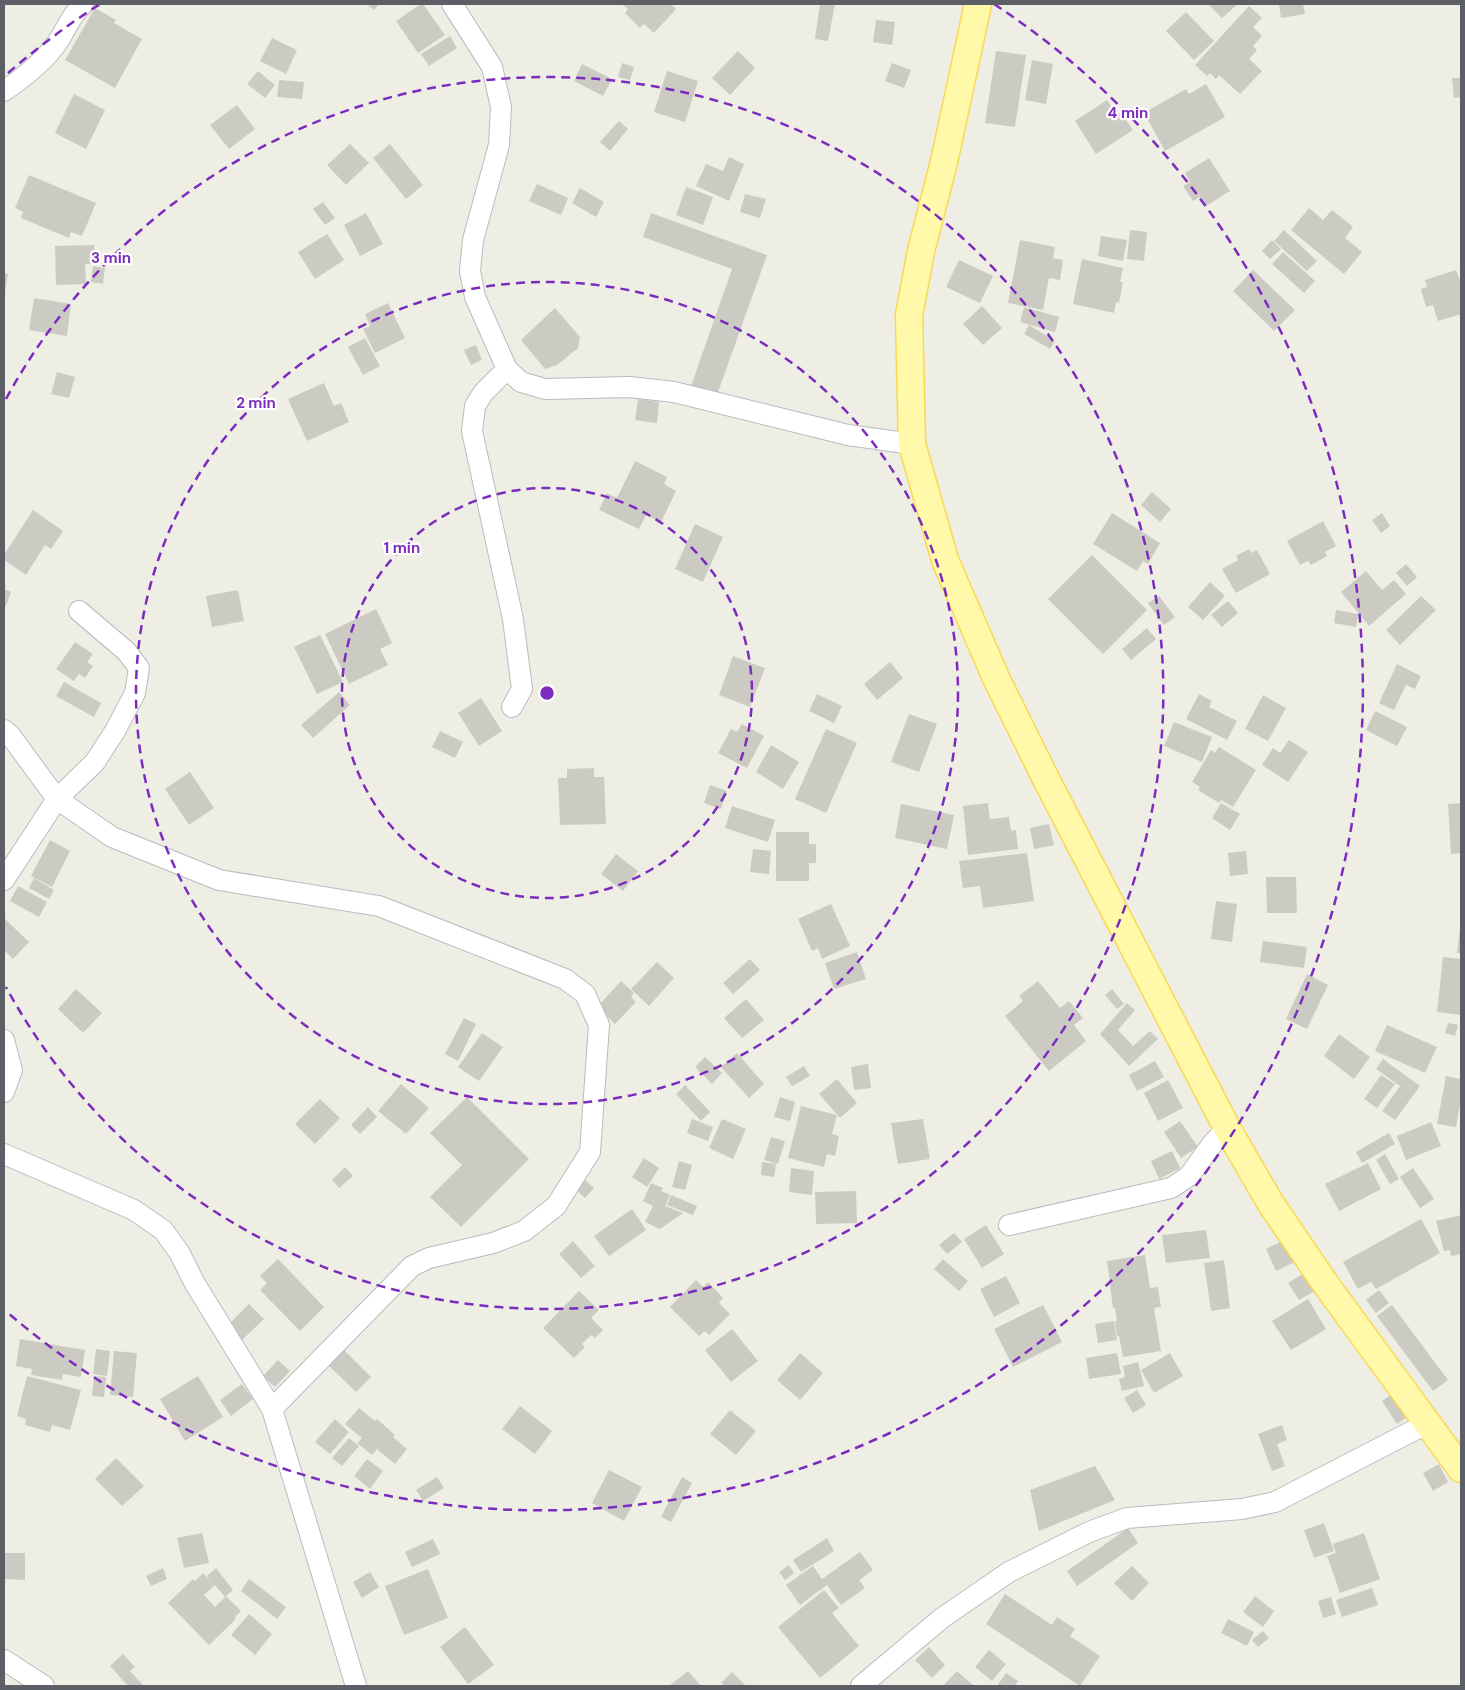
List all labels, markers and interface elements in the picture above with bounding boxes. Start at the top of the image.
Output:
text: 4 min [1108,103,1148,123]
text: 3 min [91,248,131,268]
text: 2 min [236,393,276,413]
text: 1 min [384,538,420,558]
centre of rings [538,684,556,702]

